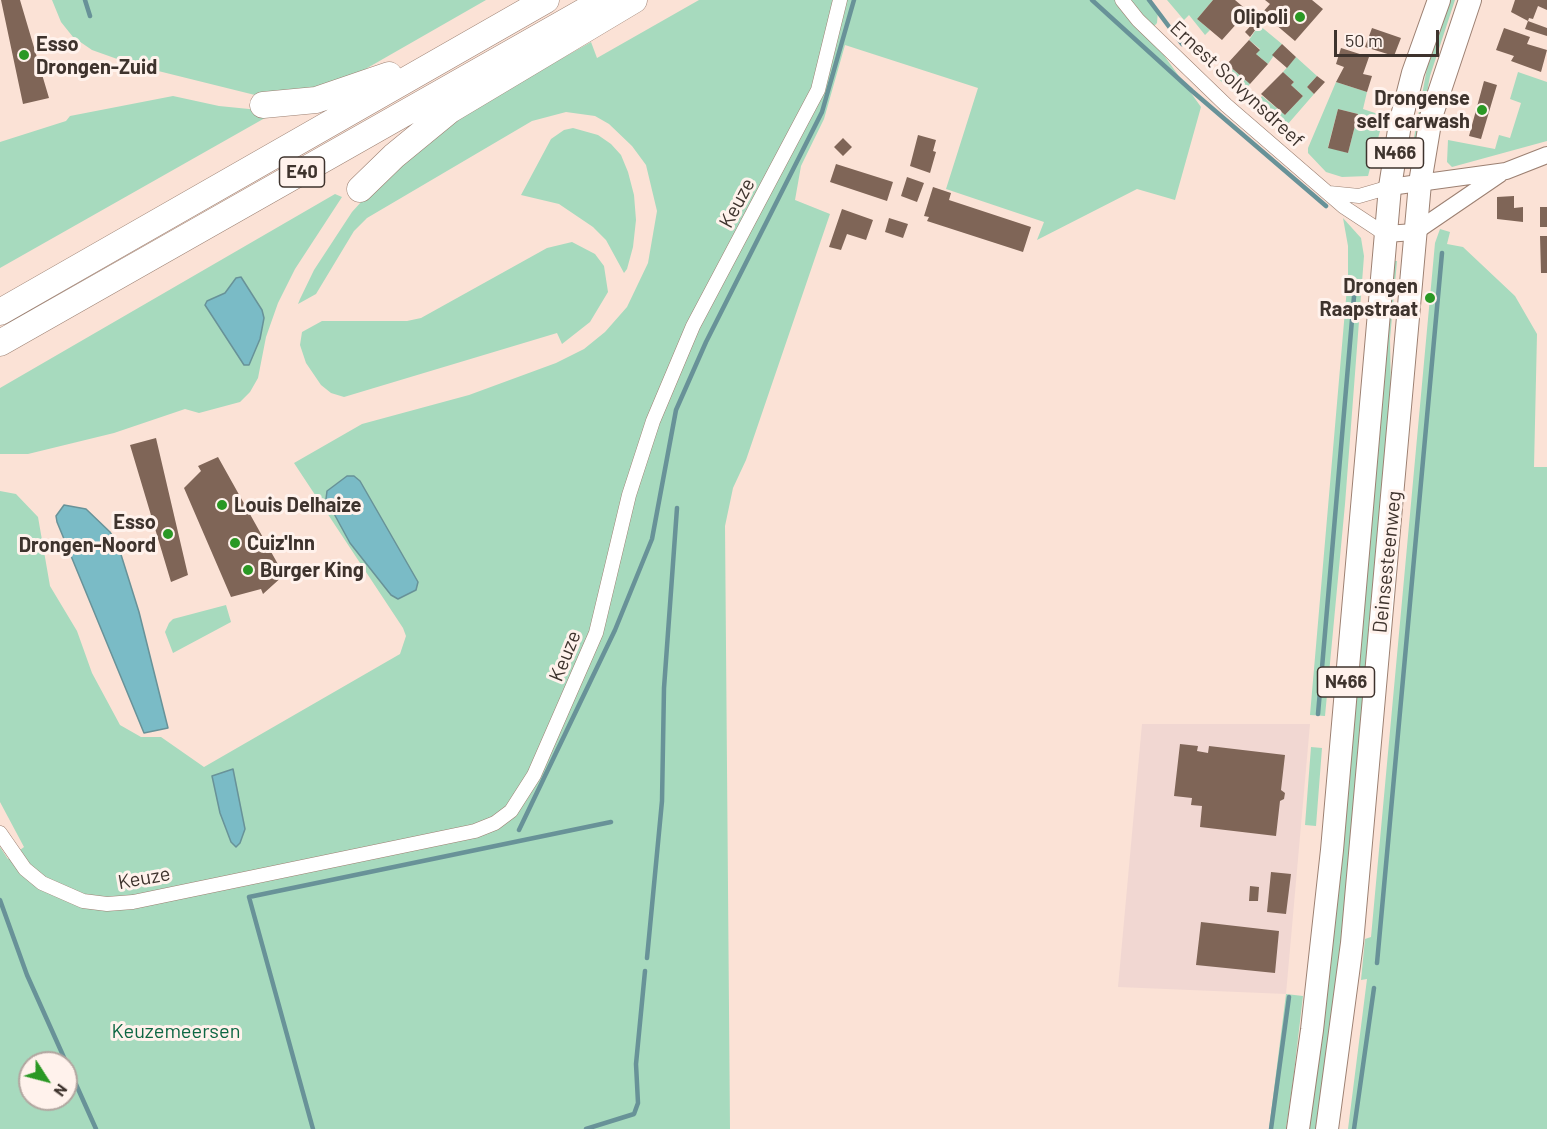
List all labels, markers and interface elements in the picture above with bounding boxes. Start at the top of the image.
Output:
place label: Olipoli [1233,5,1288,29]
marker: Olipoli [1293,10,1307,24]
street label: Ernest Solvynsdreef [1165,16,1309,152]
scale bar [1337,18,1442,56]
text: 50 m [1345,29,1383,51]
place label: Esso Drongen-Zuid [36,32,157,79]
marker: Esso Drongen-Zuid [17,48,31,62]
place label: Drongense self carwash [1357,86,1470,133]
marker: Drongense self carwash [1475,103,1489,117]
road number: N466 [1366,138,1424,168]
road number: E40 [280,157,324,187]
street label: Keuze [714,174,760,232]
place label: Drongen Raapstraat [1320,274,1418,321]
marker: Drongen Raapstraat [1423,291,1437,305]
street label: Deinsesteenweg [1368,490,1406,634]
place label: Louis Delhaize [234,493,362,517]
marker: Louis Delhaize [215,498,229,512]
place label: Esso Drongen-Noord [19,510,156,557]
marker: Esso Drongen-Noord [161,527,175,541]
place label: Cuiz'Inn [247,531,315,555]
marker: Cuiz'Inn [228,536,242,550]
place label: Burger King [260,558,364,582]
marker: Burger King [241,563,255,577]
street label: Keuze [544,627,586,685]
road number: N466 [1318,667,1374,697]
street label: Keuze [116,862,172,894]
park label: Keuzemeersen [112,1019,240,1043]
north arrow [18,1051,78,1111]
text: N [51,1081,72,1101]

